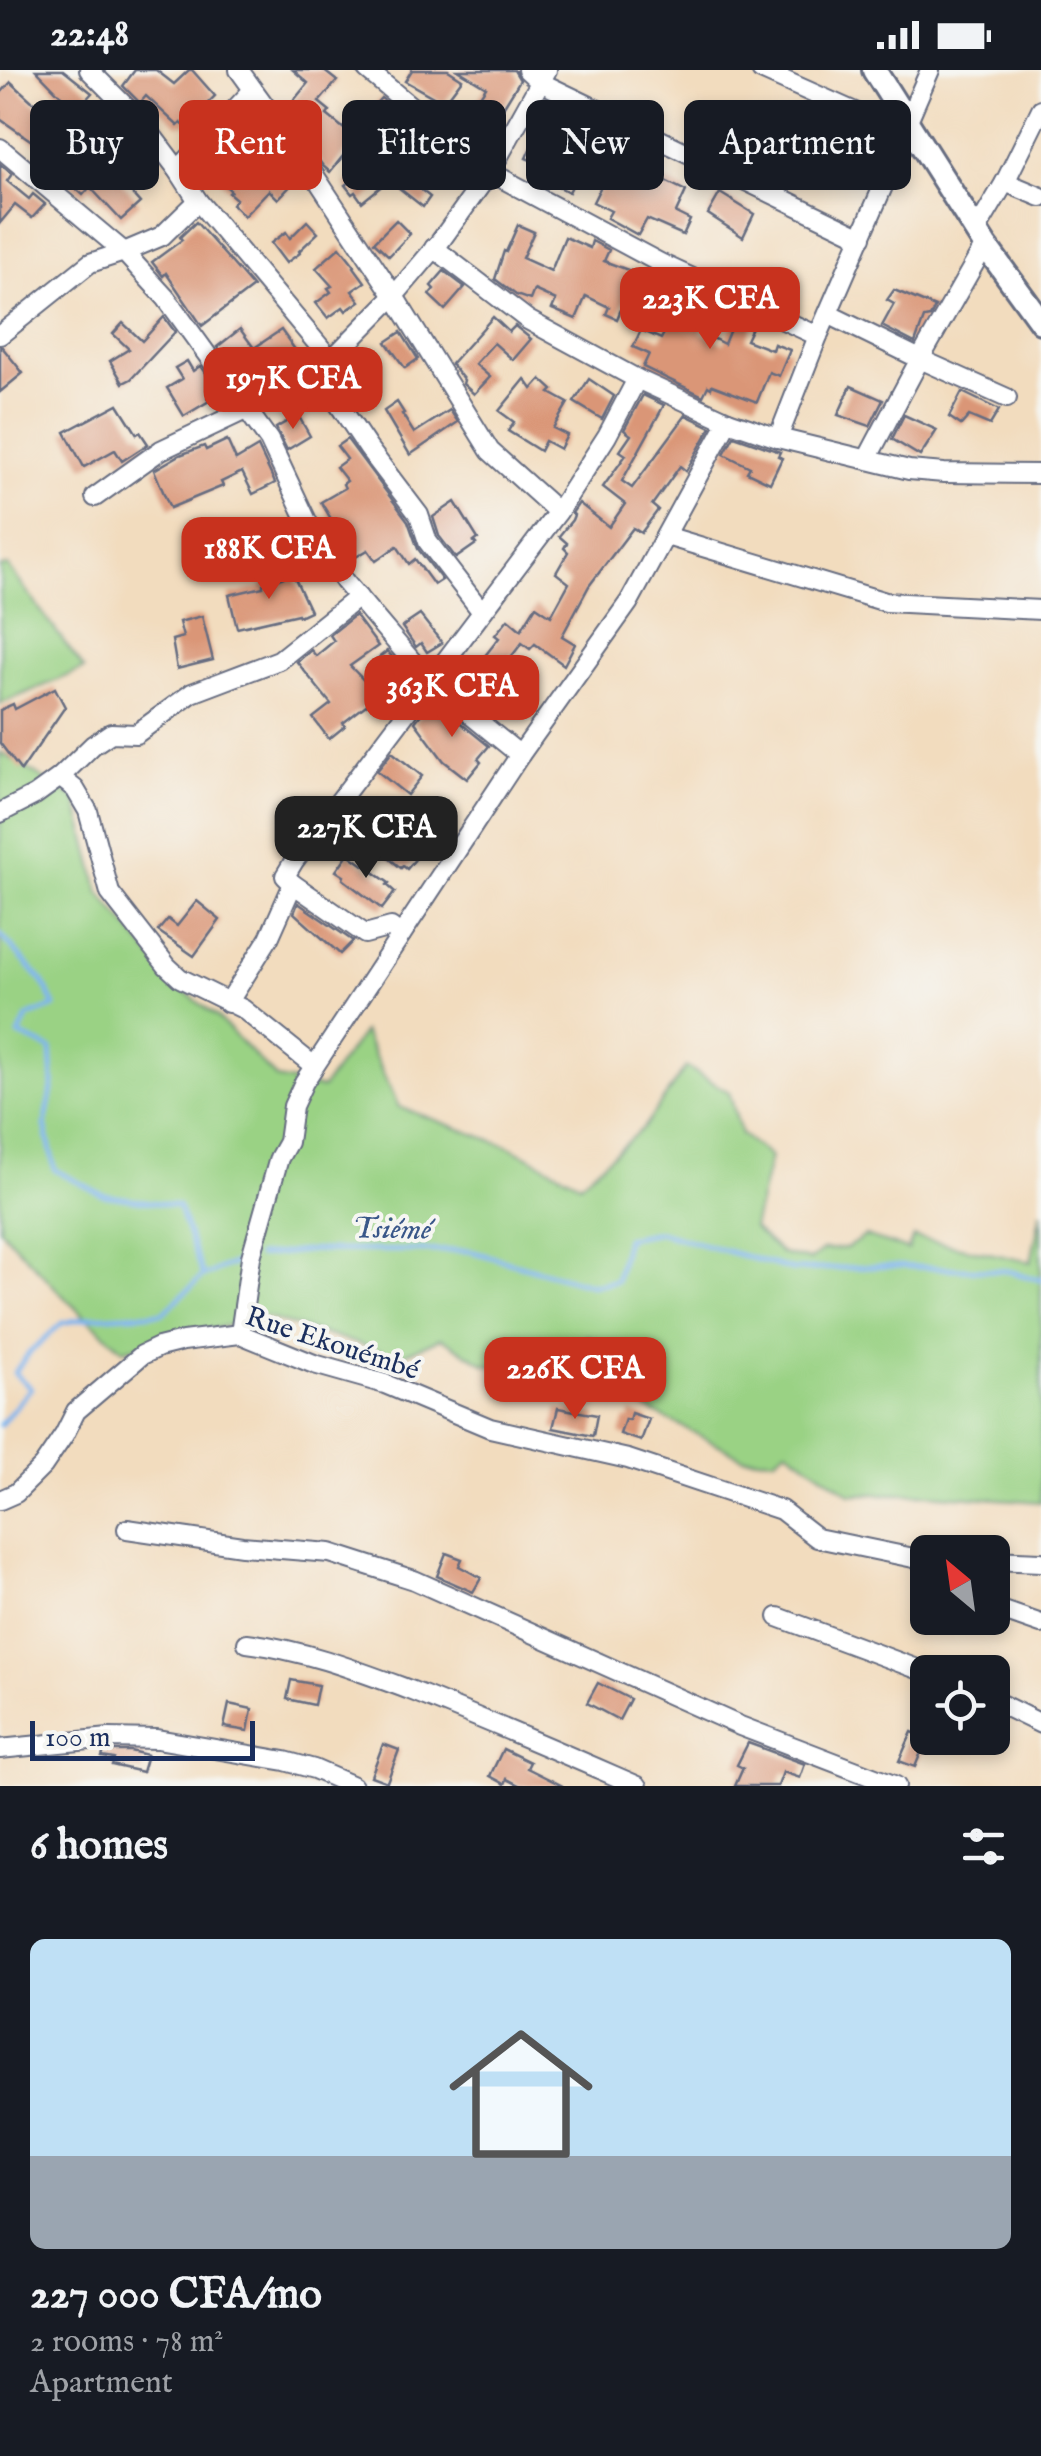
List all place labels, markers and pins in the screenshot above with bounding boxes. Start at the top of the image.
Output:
pin: 223K CFA [607,267,813,352]
pin: 197K CFA [190,347,396,432]
pin: 188K CFA [166,517,372,602]
pin: 363K CFA [349,655,555,740]
pin: 227K CFA [263,796,469,881]
pin: 226K CFA [472,1337,678,1422]

